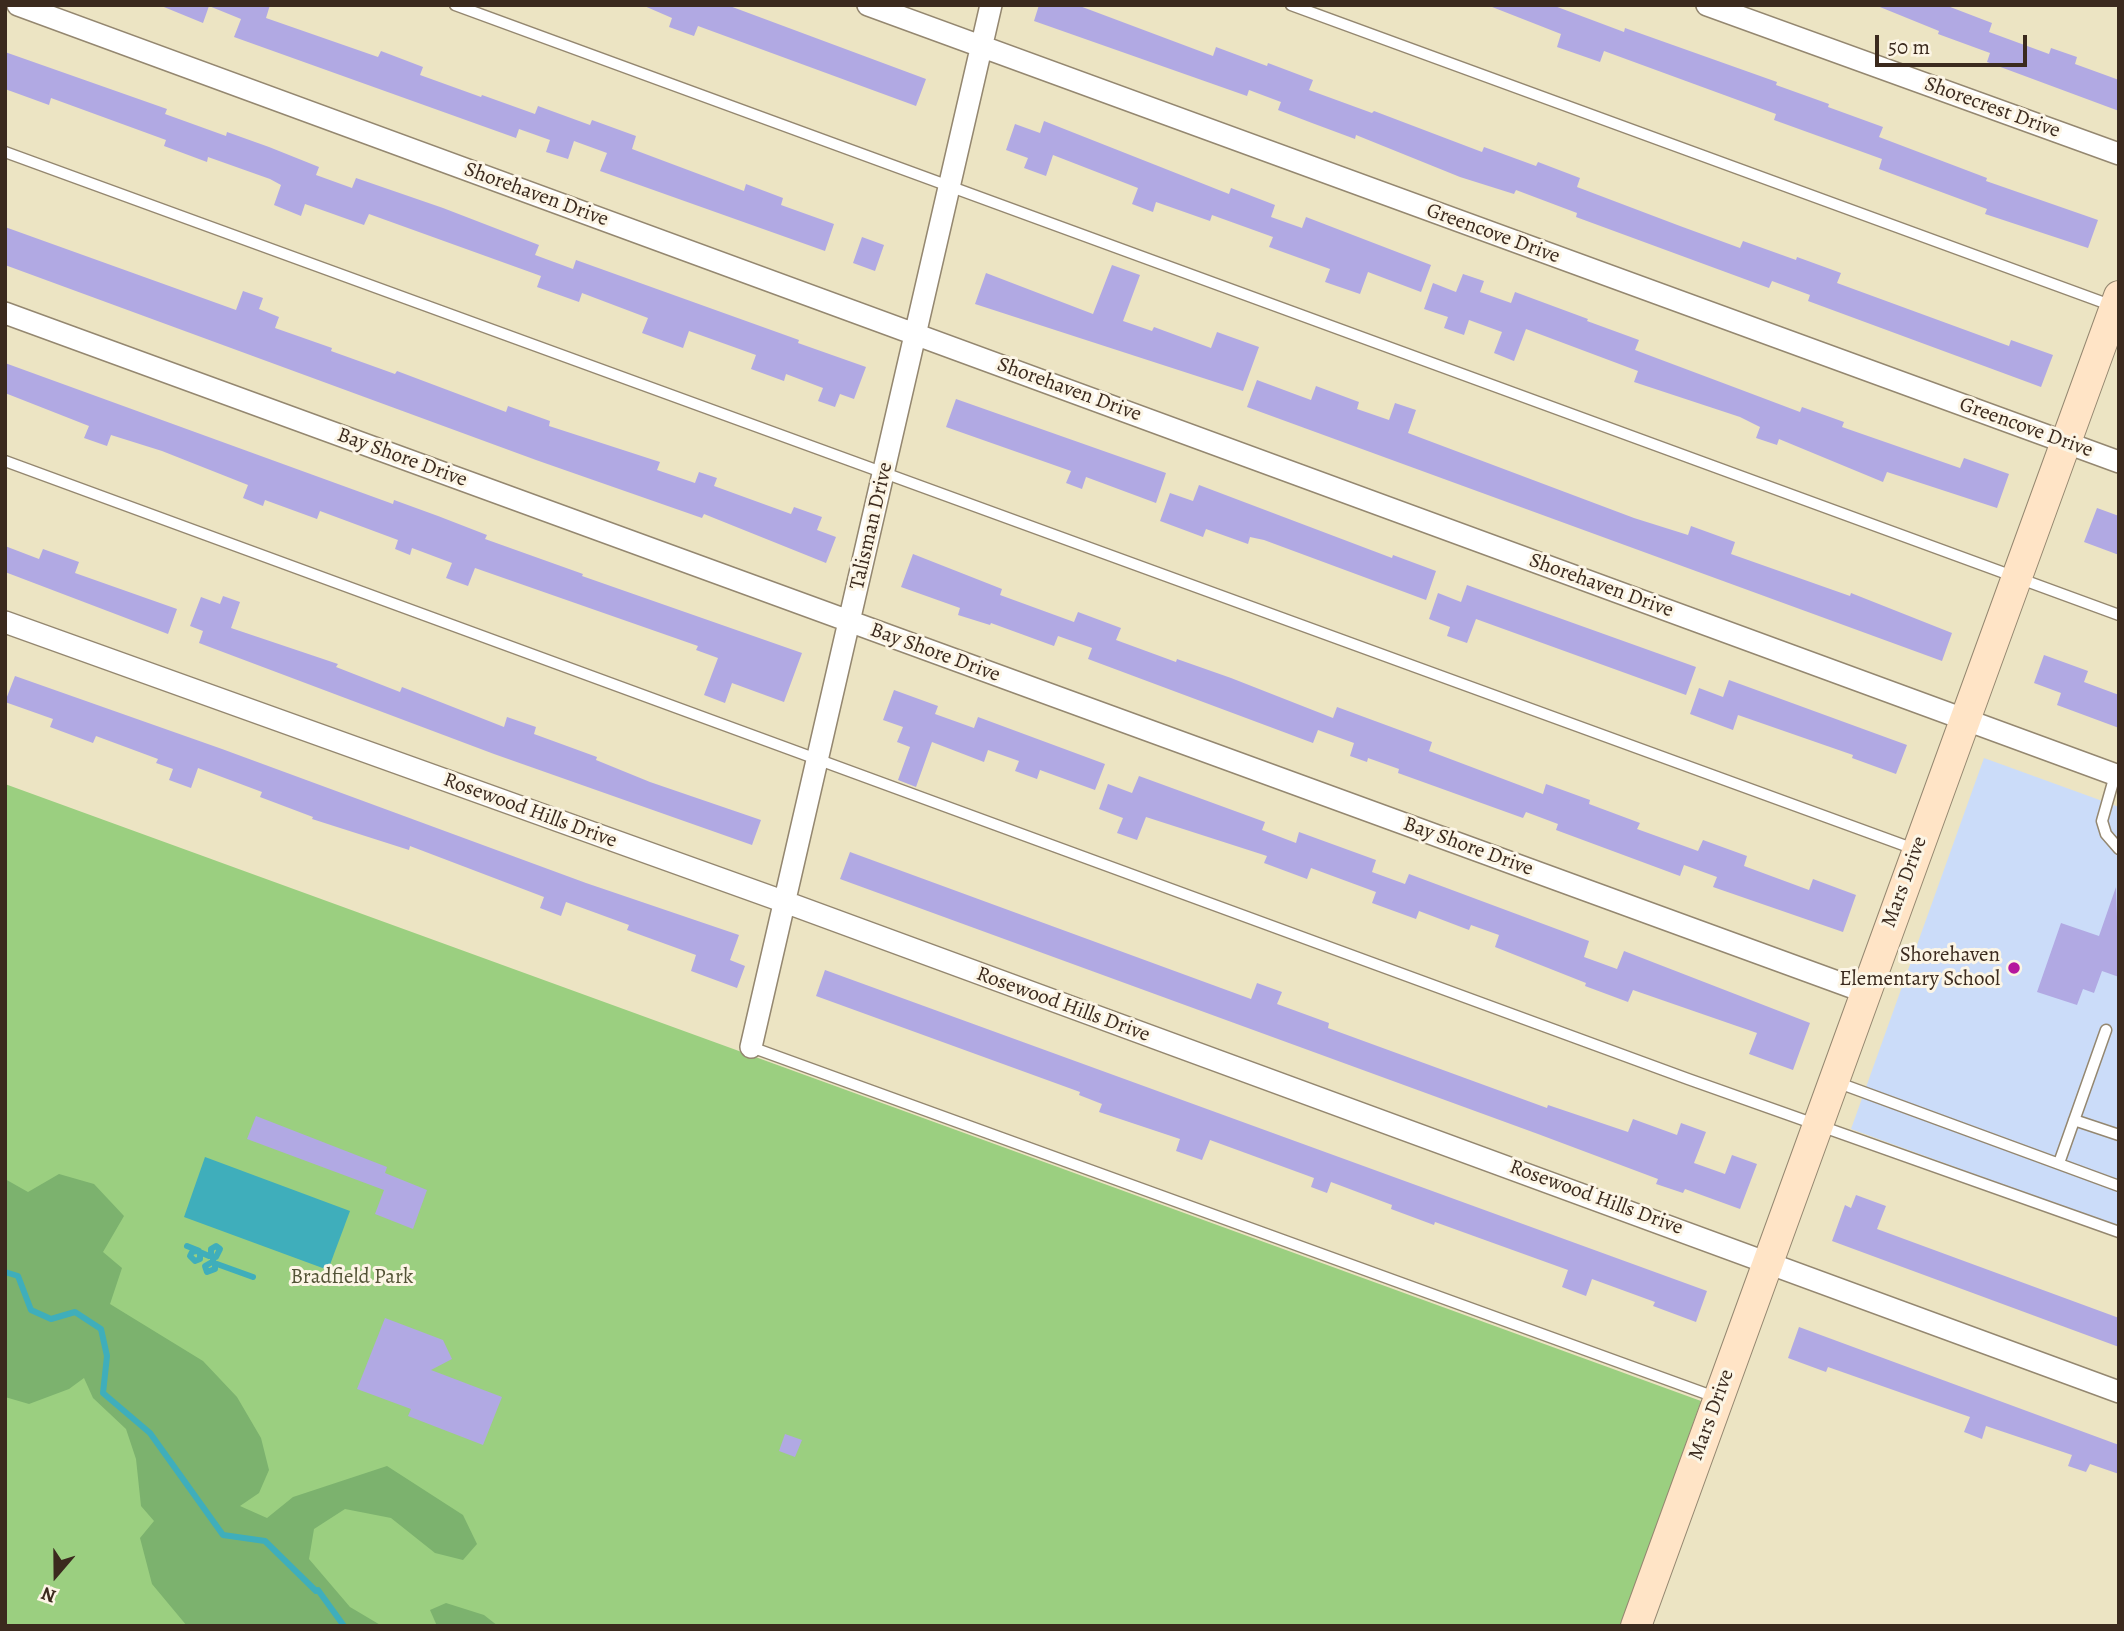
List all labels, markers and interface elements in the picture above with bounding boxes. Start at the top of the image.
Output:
scale bar [1879,21,2031,65]
text: 50 m [1888,33,1930,61]
street label: Shorecrest Drive [1921,72,2063,144]
street label: Shorehaven Drive [460,157,612,233]
street label: Greencove Drive [1423,198,1563,270]
street label: Shorehaven Drive [993,352,1145,428]
street label: Greencove Drive [1956,392,2096,464]
street label: Bay Shore Drive [334,423,470,493]
street label: Talisman Drive [845,460,899,592]
street label: Shorehaven Drive [1525,548,1677,624]
street label: Bay Shore Drive [867,618,1003,688]
street label: Rosewood Hills Drive [440,768,620,854]
street label: Bay Shore Drive [1400,812,1536,882]
street label: Mars Drive [1877,833,1933,931]
place label: Shorehaven Elementary School [1839,943,2000,993]
marker: Shorehaven Elementary School [2006,960,2022,976]
street label: Rosewood Hills Drive [973,962,1153,1048]
street label: Rosewood Hills Drive [1506,1155,1686,1241]
park label: Bradfield Park [291,1265,413,1291]
street label: Mars Drive [1684,1366,1740,1464]
north arrow [21,1540,91,1610]
text: N [38,1580,60,1609]

